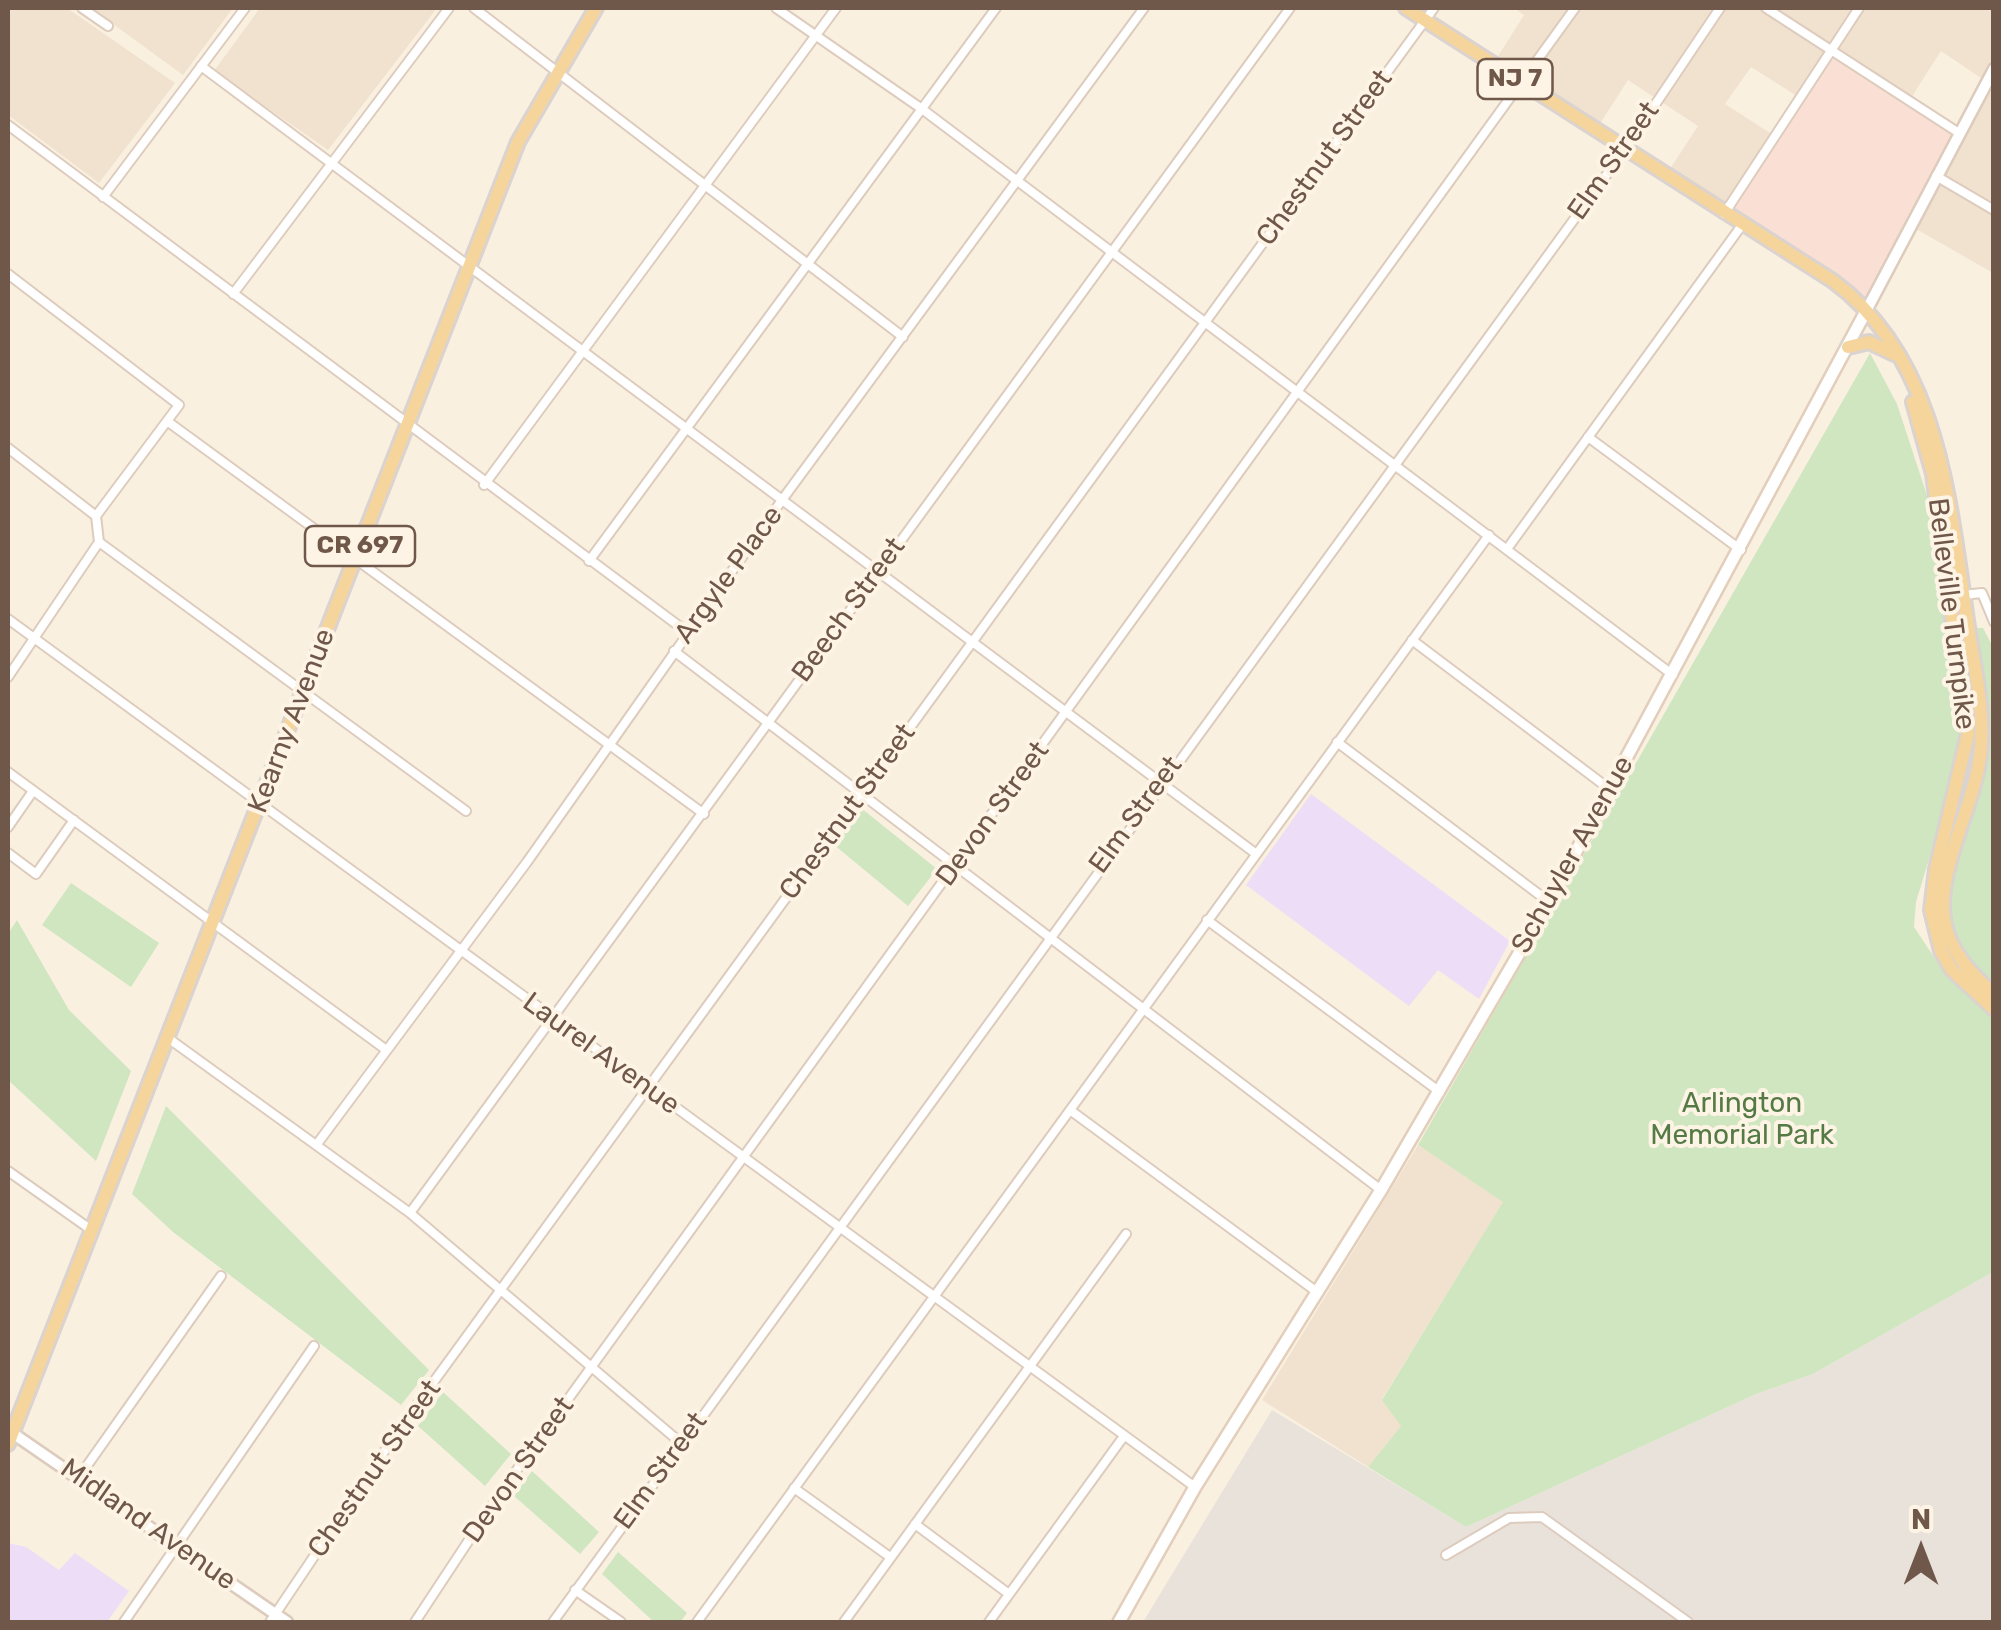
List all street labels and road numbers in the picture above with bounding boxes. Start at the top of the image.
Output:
road number: NJ 7 [1478,59,1552,99]
street label: Chestnut Street [1250,64,1400,252]
street label: Elm Street [1561,95,1667,227]
street label: Belleville Turnpike [1920,496,1982,732]
street label: Argyle Place [668,500,790,650]
road number: CR 697 [305,526,415,566]
street label: Beech Street [785,531,913,689]
street label: Kearny Avenue [241,624,343,818]
street label: Chestnut Street [773,718,923,906]
street label: Devon Street [929,735,1057,893]
street label: Elm Street [1082,750,1190,880]
street label: Schuyler Avenue [1505,751,1641,959]
street label: Laurel Avenue [516,986,686,1122]
street label: Chestnut Street [301,1374,449,1564]
street label: Devon Street [456,1391,582,1549]
street label: Elm Street [607,1406,715,1536]
street label: Midland Avenue [54,1452,242,1598]

